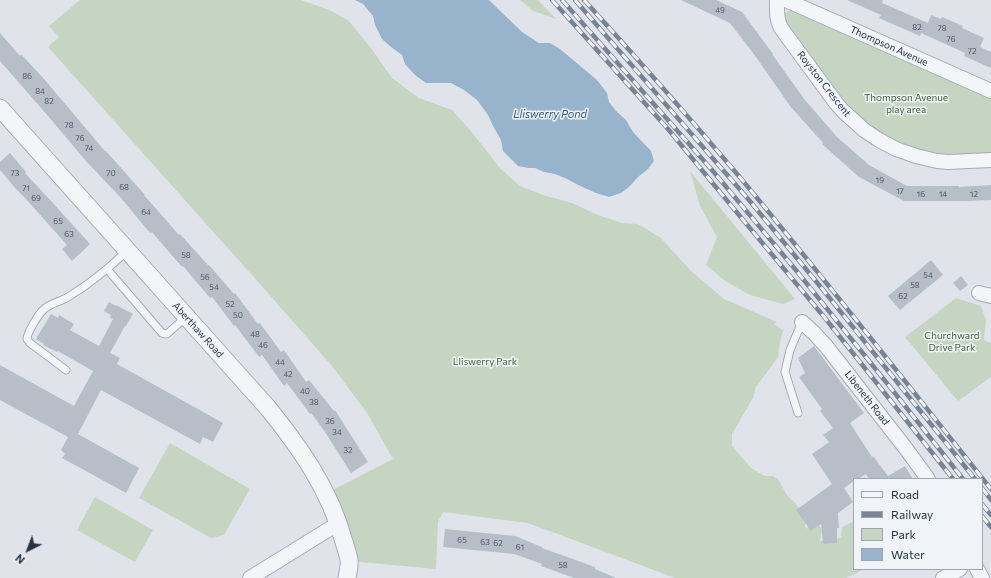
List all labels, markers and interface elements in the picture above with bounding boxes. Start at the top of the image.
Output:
house number: 49 [715,5,725,15]
house number: 82 [912,22,922,32]
street label: Thompson Avenue [848,23,930,69]
house number: 78 [937,23,947,33]
house number: 76 [946,34,956,44]
house number: 72 [968,46,976,56]
street label: Royston Crescent [795,49,853,119]
house number: 86 [22,71,32,81]
house number: 84 [35,86,45,96]
park label: Thompson Avenue play area [864,92,948,116]
house number: 82 [44,96,54,106]
water label: Lliswerry Pond [513,107,587,121]
house number: 78 [64,120,74,130]
house number: 76 [75,133,85,143]
house number: 74 [85,143,93,153]
house number: 73 [11,168,19,178]
house number: 70 [106,168,116,178]
house number: 19 [876,175,884,185]
house number: 68 [119,182,129,192]
house number: 71 [22,183,30,193]
house number: 17 [896,186,904,196]
house number: 16 [917,189,925,199]
house number: 14 [939,189,947,199]
house number: 12 [970,189,978,199]
house number: 69 [31,193,41,203]
house number: 64 [141,207,151,217]
house number: 65 [53,216,63,226]
house number: 63 [64,229,74,239]
house number: 58 [181,250,191,260]
house number: 54 [923,270,933,280]
house number: 56 [200,272,210,282]
house number: 58 [910,280,920,290]
house number: 54 [209,282,219,292]
house number: 62 [898,291,908,301]
house number: 52 [225,299,235,309]
street label: Aberthaw Road [170,300,226,360]
house number: 50 [233,310,243,320]
house number: 48 [250,329,260,339]
park label: Churchward Drive Park [924,330,980,354]
house number: 46 [258,340,268,350]
park label: Lliswerry Park [453,356,517,368]
house number: 44 [275,357,285,367]
street label: Libeneth Road [842,368,892,428]
house number: 42 [283,369,293,379]
house number: 40 [300,386,310,396]
house number: 38 [309,397,319,407]
house number: 36 [325,416,335,426]
house number: 34 [332,427,342,437]
house number: 32 [344,445,352,455]
legend [853,478,983,570]
text: Road [891,487,919,501]
text: Railway [891,507,933,521]
text: Park [891,527,916,541]
north arrow [8,530,48,570]
house number: 65 [457,535,467,545]
house number: 63 [480,537,490,547]
house number: 62 [493,538,503,548]
house number: 61 [516,542,524,552]
text: Water [891,547,925,561]
text: N [12,552,27,567]
house number: 58 [558,560,568,570]

